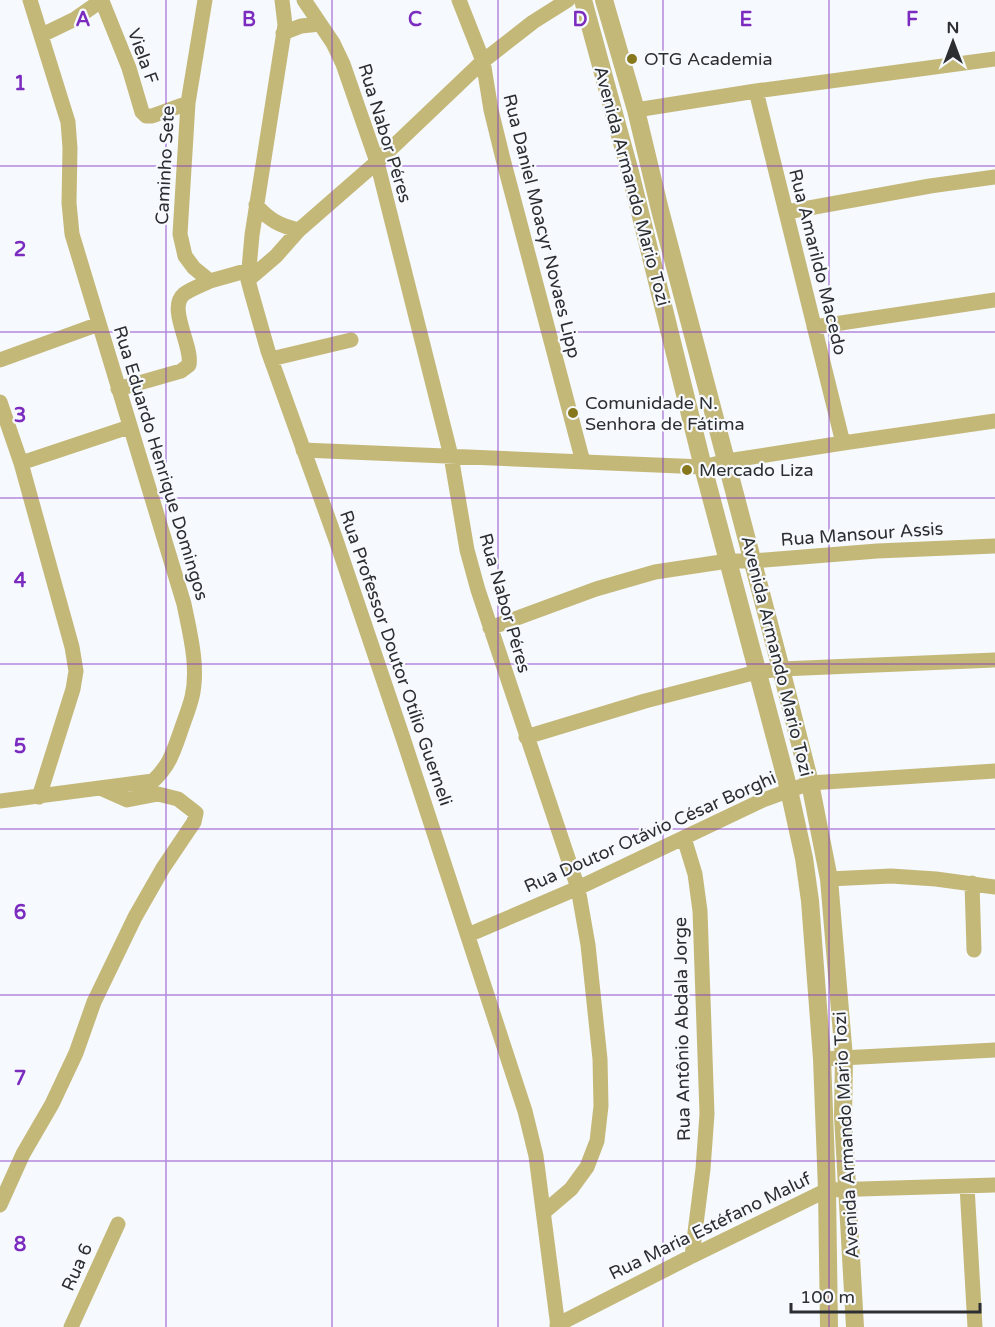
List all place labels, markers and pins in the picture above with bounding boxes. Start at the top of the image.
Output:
place label: OTG Academia [644,48,773,70]
marker: OTG Academia [625,52,639,66]
place label: Comunidade N. Senhora de Fátima [585,392,745,435]
marker: Comunidade N. Senhora de Fátima [566,406,580,420]
place label: Mercado Liza [699,459,814,481]
marker: Mercado Liza [680,463,694,477]

